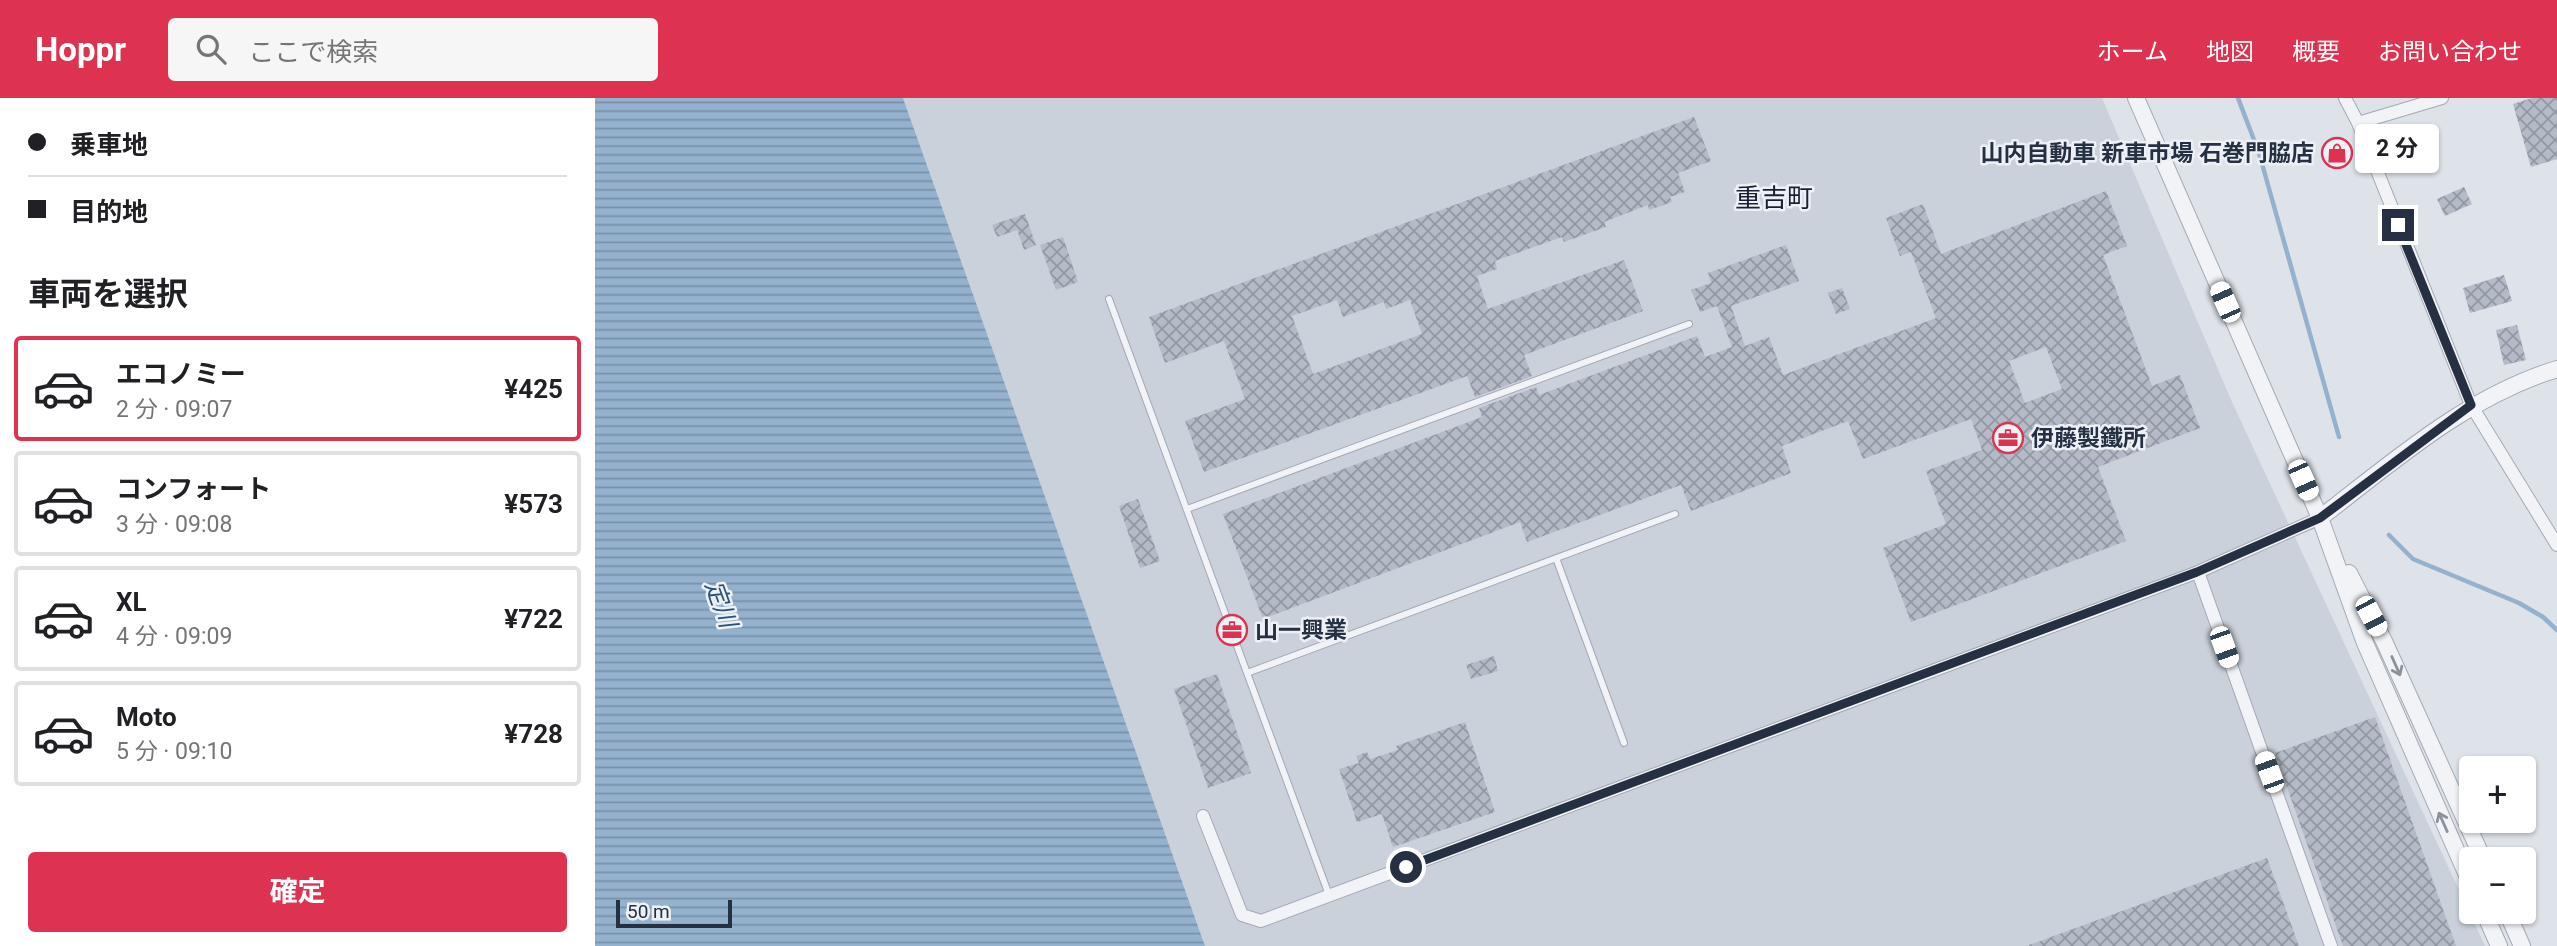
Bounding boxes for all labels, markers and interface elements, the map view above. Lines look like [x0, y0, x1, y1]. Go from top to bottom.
search box [168, 18, 658, 81]
text: Hoppr [35, 30, 126, 69]
icon: search [192, 30, 230, 68]
text: ここで検索 [248, 37, 378, 67]
text: ホーム [2097, 38, 2168, 66]
text: 地図 [2206, 38, 2254, 66]
text: 概要 [2292, 38, 2340, 66]
text: お問い合わせ [2378, 38, 2522, 66]
callout: 2 分 [2356, 123, 2440, 172]
text: 乗車地 [70, 130, 148, 160]
text: 2 分 [2376, 135, 2418, 162]
shop icon: 山内自動車 新車市場 石巻門脇店 [2320, 136, 2354, 170]
place label: 山内自動車 新車市場 石巻門脇店 [1981, 140, 2314, 167]
district label: 重吉町 [1735, 183, 1813, 213]
text: 目的地 [70, 197, 148, 227]
route end [2382, 209, 2414, 241]
text: 車両を選択 [28, 275, 188, 313]
car [2207, 279, 2244, 325]
icon: car [32, 357, 95, 420]
text: エコノミー [116, 359, 246, 389]
text: ¥425 [504, 374, 563, 404]
text: 2 分 · 09:07 [116, 396, 232, 423]
office icon: 伊藤製鐵所 [1991, 421, 2025, 455]
place label: 伊藤製鐵所 [2031, 425, 2146, 452]
car [2285, 457, 2322, 503]
icon: car [32, 472, 95, 535]
text: コンフォート [116, 474, 271, 504]
text: ¥573 [504, 489, 563, 519]
text: 3 分 · 09:08 [116, 511, 232, 538]
water label: 定川 [700, 577, 743, 634]
icon: car [32, 587, 95, 650]
text: XL [116, 587, 147, 617]
car [2352, 593, 2391, 639]
text: ¥722 [504, 604, 563, 634]
office icon: 山一興業 [1215, 613, 1249, 647]
place label: 山一興業 [1255, 617, 1347, 644]
text: 4 分 · 09:09 [116, 623, 232, 650]
car [2207, 624, 2242, 670]
one-way arrow [2390, 655, 2403, 676]
icon: car [32, 702, 95, 765]
text: Moto [116, 702, 177, 732]
text: ¥728 [504, 719, 563, 749]
text: 5 分 · 09:10 [116, 738, 232, 765]
car [2252, 749, 2287, 795]
map controls [2459, 756, 2536, 924]
button: + [2459, 756, 2536, 833]
one-way arrow [2436, 811, 2449, 833]
button: − [2459, 847, 2536, 924]
route start [1390, 851, 1422, 883]
button: 確定 [28, 852, 567, 932]
scale bar [616, 897, 731, 929]
text: 50 m [627, 900, 670, 923]

